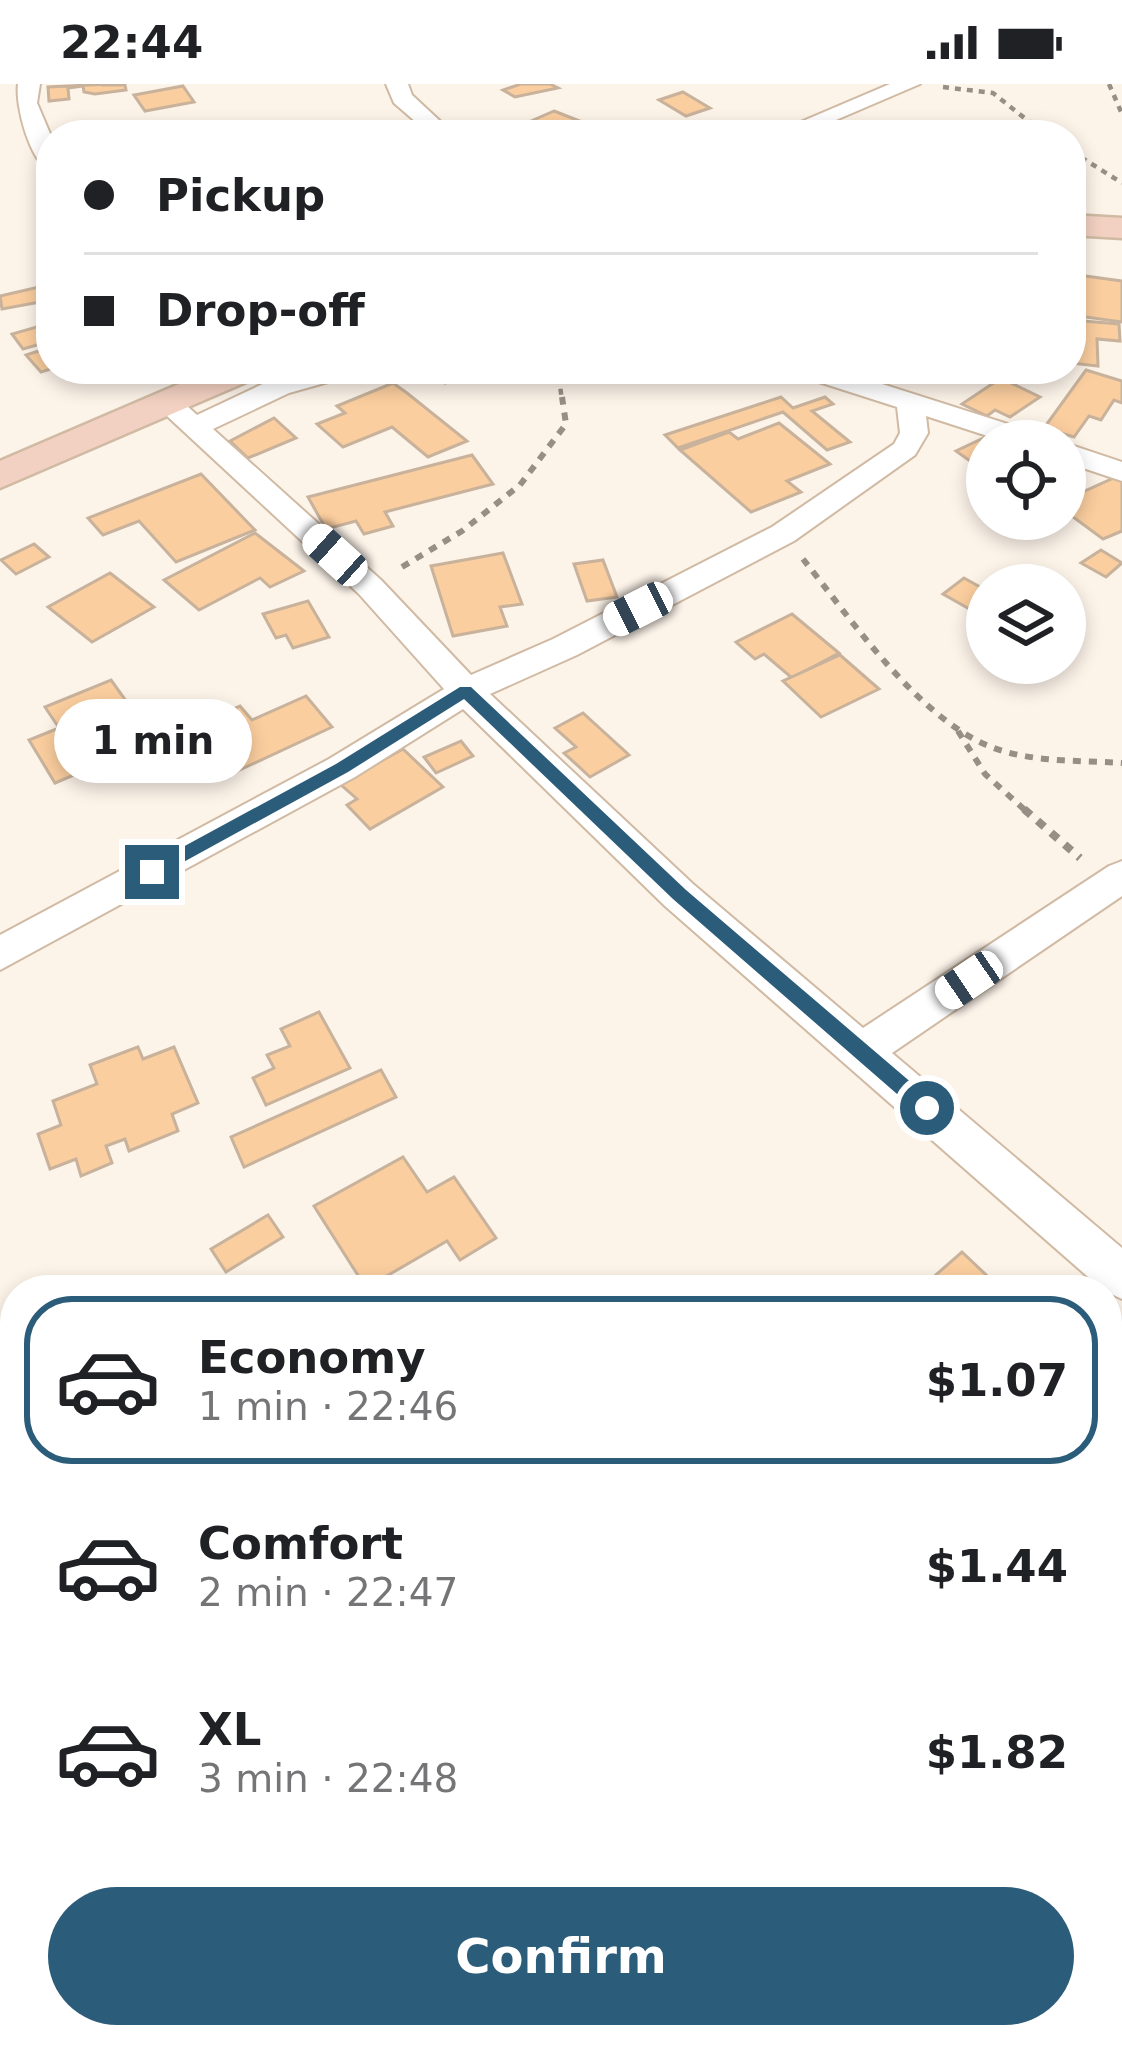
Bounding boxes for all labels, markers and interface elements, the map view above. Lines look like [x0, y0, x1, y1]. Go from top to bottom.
text: 22:44 [60, 16, 203, 69]
text: Pickup [156, 169, 325, 222]
text: Drop-off [156, 284, 365, 337]
map controls [966, 420, 1086, 684]
button: locate [966, 420, 1086, 540]
car [296, 518, 374, 592]
button: layers [966, 564, 1086, 684]
car [598, 577, 678, 641]
callout: 1 min [53, 698, 251, 782]
text: 1 min [92, 718, 214, 763]
route end [125, 845, 179, 899]
car [929, 945, 1009, 1015]
route start [900, 1081, 954, 1135]
icon: car [54, 1326, 162, 1434]
text: Economy [198, 1331, 426, 1384]
text: $1.07 [926, 1354, 1068, 1407]
text: 1 min · 22:46 [198, 1384, 458, 1429]
icon: car [54, 1512, 162, 1620]
text: Comfort [198, 1517, 403, 1570]
text: $1.44 [926, 1540, 1068, 1593]
text: 2 min · 22:47 [198, 1570, 458, 1615]
icon: car [54, 1698, 162, 1806]
text: XL [198, 1703, 261, 1756]
text: $1.82 [926, 1726, 1068, 1779]
text: 3 min · 22:48 [198, 1756, 458, 1801]
button: Confirm [48, 1887, 1074, 2025]

